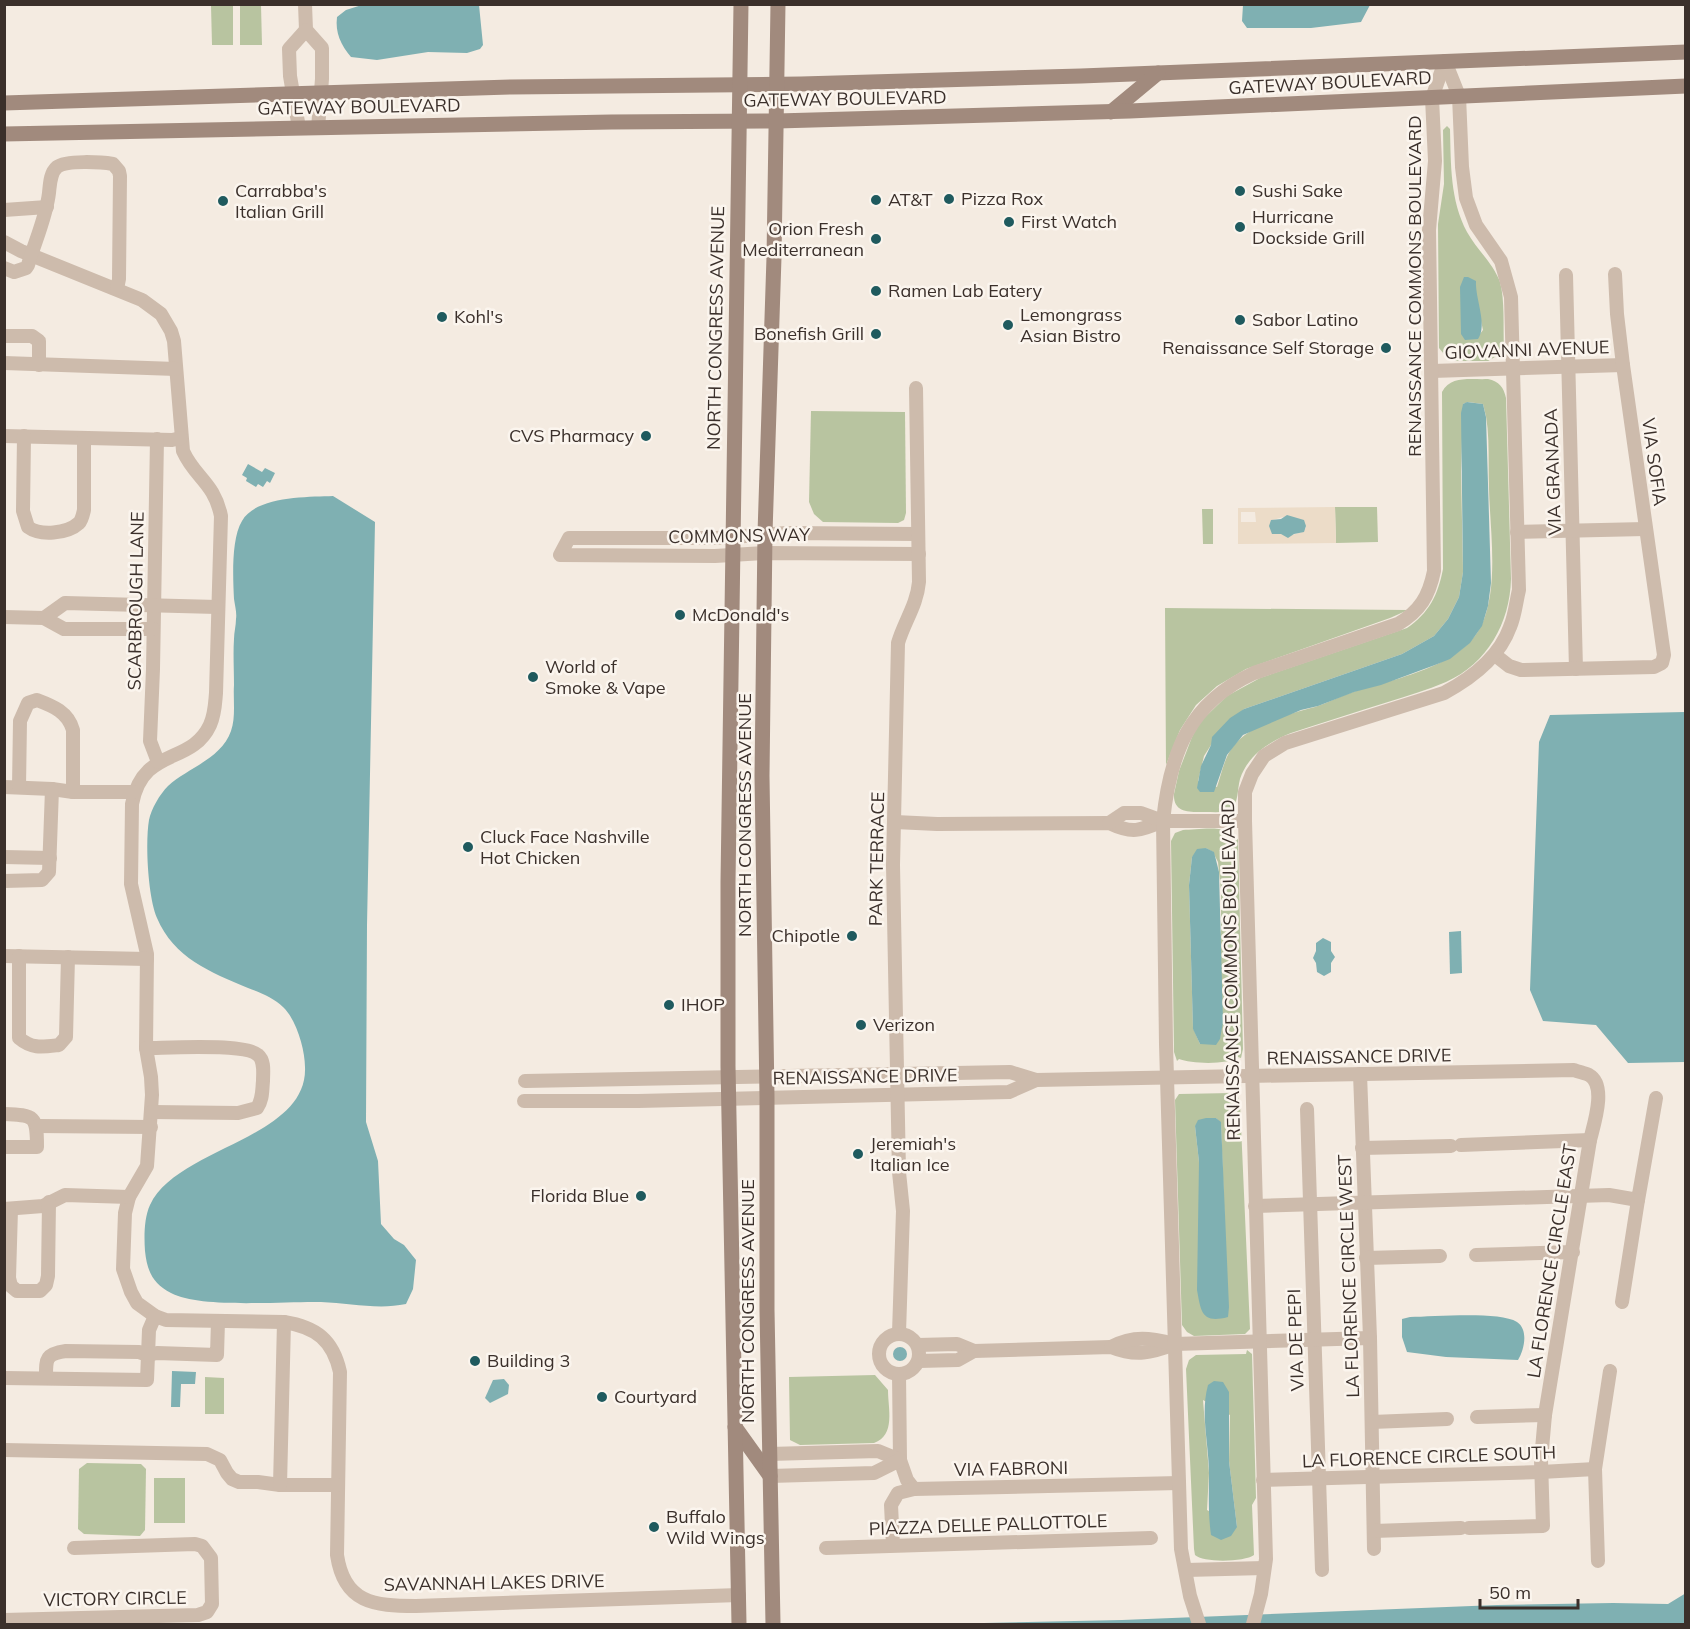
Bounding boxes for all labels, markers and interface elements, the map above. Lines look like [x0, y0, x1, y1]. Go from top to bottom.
street label: GATEWAY BOULEVARD [1228, 66, 1432, 99]
street label: GATEWAY BOULEVARD [743, 85, 947, 112]
street label: GATEWAY BOULEVARD [257, 93, 461, 120]
street label: RENAISSANCE COMMONS BOULEVARD [1403, 115, 1426, 457]
place label: Carrabba's Italian Grill [235, 179, 327, 223]
place label: Sushi Sake [1252, 179, 1343, 202]
marker: Sushi Sake [1233, 184, 1247, 198]
place label: Pizza Rox [961, 187, 1043, 210]
place label: AT&T [888, 188, 933, 211]
marker: Pizza Rox [942, 192, 956, 206]
marker: AT&T [869, 193, 883, 207]
marker: Carrabba's Italian Grill [216, 194, 230, 208]
place label: Hurricane Dockside Grill [1252, 205, 1365, 249]
street label: NORTH CONGRESS AVENUE [702, 206, 729, 450]
place label: First Watch [1021, 210, 1117, 233]
marker: First Watch [1002, 215, 1016, 229]
place label: Orion Fresh Mediterranean [742, 217, 864, 261]
marker: Hurricane Dockside Grill [1233, 220, 1247, 234]
marker: Orion Fresh Mediterranean [869, 232, 883, 246]
place label: Ramen Lab Eatery [888, 279, 1042, 302]
marker: Ramen Lab Eatery [869, 284, 883, 298]
place label: Lemongrass Asian Bistro [1020, 303, 1122, 347]
place label: Kohl's [454, 305, 503, 328]
place label: Sabor Latino [1252, 308, 1358, 331]
marker: Kohl's [435, 310, 449, 324]
marker: Sabor Latino [1233, 313, 1247, 327]
marker: Lemongrass Asian Bistro [1001, 318, 1015, 332]
place label: Bonefish Grill [754, 322, 864, 345]
marker: Bonefish Grill [869, 327, 883, 341]
street label: GIOVANNI AVENUE [1444, 335, 1610, 364]
place label: Renaissance Self Storage [1162, 336, 1374, 359]
marker: Renaissance Self Storage [1379, 341, 1393, 355]
street label: VIA GRANADA [1539, 408, 1566, 536]
street label: VIA SOFIA [1637, 417, 1672, 507]
place label: CVS Pharmacy [509, 424, 634, 447]
marker: CVS Pharmacy [639, 429, 653, 443]
street label: SCARBROUGH LANE [122, 511, 149, 691]
street label: COMMONS WAY [668, 523, 811, 548]
place label: McDonald's [692, 603, 789, 626]
marker: McDonald's [673, 608, 687, 622]
place label: World of Smoke & Vape [545, 655, 666, 699]
marker: World of Smoke & Vape [526, 670, 540, 684]
street label: NORTH CONGRESS AVENUE [733, 693, 756, 937]
street label: PARK TERRACE [864, 792, 889, 926]
street label: RENAISSANCE COMMONS BOULEVARD [1216, 799, 1245, 1141]
place label: Cluck Face Nashville Hot Chicken [480, 825, 649, 869]
marker: Cluck Face Nashville Hot Chicken [461, 840, 475, 854]
place label: Chipotle [771, 924, 840, 947]
marker: Chipotle [845, 929, 859, 943]
place label: IHOP [681, 993, 725, 1016]
marker: IHOP [662, 998, 676, 1012]
place label: Verizon [873, 1013, 935, 1036]
marker: Verizon [854, 1018, 868, 1032]
street label: RENAISSANCE DRIVE [1266, 1043, 1452, 1070]
street label: RENAISSANCE DRIVE [772, 1063, 958, 1090]
place label: Jeremiah's Italian Ice [870, 1132, 956, 1176]
street label: LA FLORENCE CIRCLE EAST [1522, 1142, 1581, 1380]
marker: Jeremiah's Italian Ice [851, 1147, 865, 1161]
street label: LA FLORENCE CIRCLE WEST [1333, 1154, 1364, 1398]
street label: NORTH CONGRESS AVENUE [736, 1179, 759, 1423]
place label: Florida Blue [531, 1184, 629, 1207]
marker: Florida Blue [634, 1189, 648, 1203]
street label: VIA DE PEPI [1282, 1288, 1309, 1392]
place label: Building 3 [487, 1349, 570, 1372]
marker: Building 3 [468, 1354, 482, 1368]
place label: Courtyard [614, 1385, 697, 1408]
marker: Courtyard [595, 1390, 609, 1404]
street label: LA FLORENCE CIRCLE SOUTH [1302, 1441, 1556, 1472]
street label: VIA FABRONI [954, 1456, 1068, 1481]
place label: Buffalo Wild Wings [666, 1505, 765, 1549]
street label: PIAZZA DELLE PALLOTTOLE [868, 1509, 1108, 1540]
marker: Buffalo Wild Wings [647, 1520, 661, 1534]
street label: SAVANNAH LAKES DRIVE [383, 1569, 605, 1596]
scale bar [1480, 1572, 1578, 1610]
text: 50 m [1489, 1581, 1531, 1604]
street label: VICTORY CIRCLE [43, 1586, 187, 1611]

